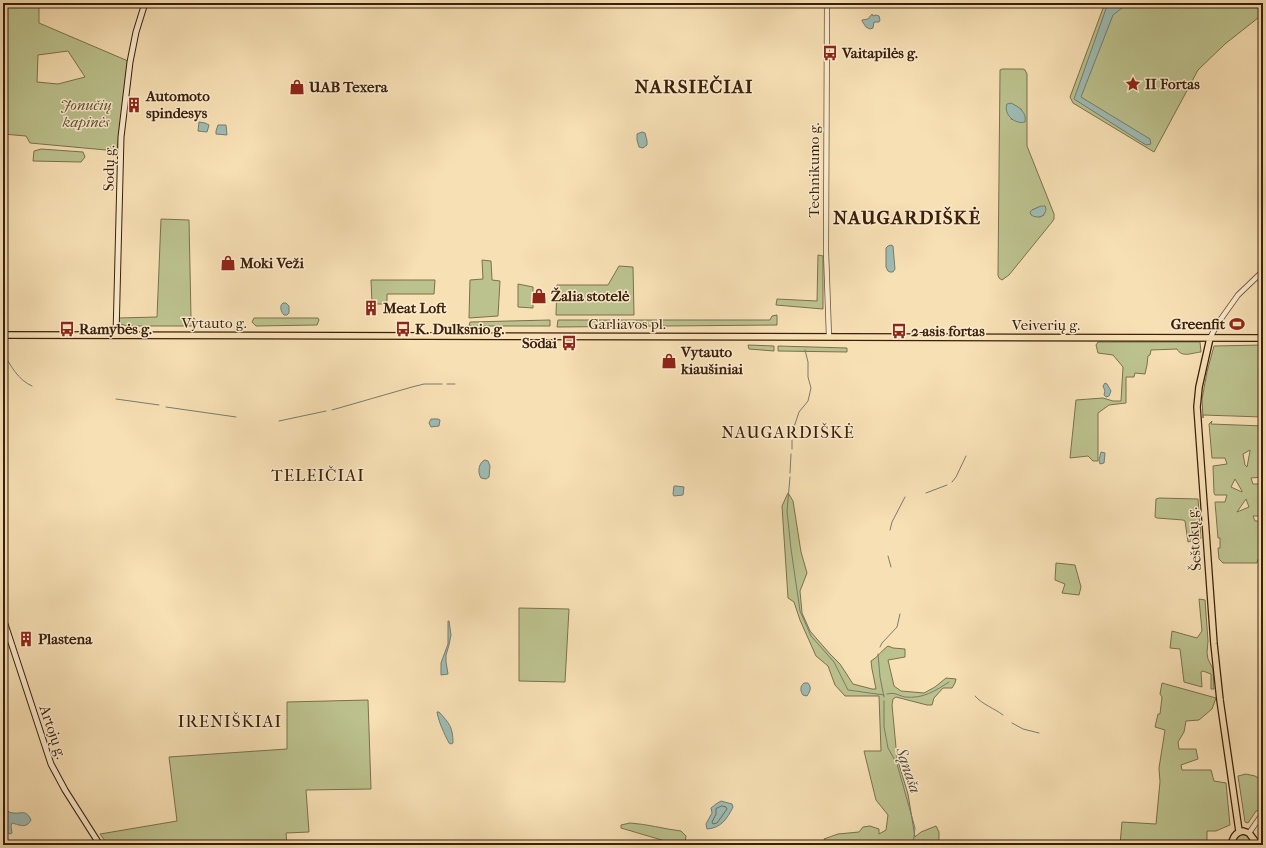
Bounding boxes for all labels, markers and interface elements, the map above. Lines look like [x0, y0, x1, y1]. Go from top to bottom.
bus stop icon: Vaitapilės g. [821, 44, 839, 62]
place label: Vaitapilės g. [841, 44, 918, 62]
district label: NARSIEČIAI [635, 75, 753, 98]
place icon: II Fortas [1124, 75, 1142, 93]
place label: II Fortas [1145, 75, 1200, 93]
shop icon: UAB Texera [288, 78, 306, 96]
place label: UAB Texera [308, 78, 389, 96]
place label: Automoto spindesys [145, 87, 210, 122]
park label: Jonučių kapinės [60, 96, 112, 131]
building icon: Automoto spindesys [125, 96, 143, 114]
street label: Technikumo g. [805, 123, 823, 217]
street label: Sodų g. [100, 145, 118, 191]
district label: NAUGARDIŠKĖ [833, 206, 981, 229]
shop icon: Moki Veži [219, 254, 237, 272]
place label: Moki Veži [239, 254, 304, 272]
shop icon: Žalia stotelė [530, 287, 548, 305]
place label: Žalia stotelė [551, 287, 630, 305]
building icon: Meat Loft [362, 299, 380, 317]
place label: Meat Loft [382, 299, 447, 317]
street label: Vytauto g. [180, 314, 247, 332]
street label: Garliavos pl. [588, 315, 666, 333]
place label: Greenfit [1171, 315, 1226, 333]
sports icon: Greenfit [1228, 315, 1246, 333]
street label: Veiverių g. [1011, 316, 1080, 334]
bus stop icon: Ramybės g. [58, 320, 76, 338]
place label: Ramybės g. [79, 320, 152, 338]
bus stop icon: K. Dulksnio g. [394, 320, 412, 338]
place label: K. Dulksnio g. [415, 320, 505, 338]
bus stop icon: 2-asis fortas [890, 322, 908, 340]
place label: 2-asis fortas [911, 322, 985, 340]
place label: Sodai [522, 334, 558, 352]
bus stop icon: Sodai [560, 334, 578, 352]
place label: Vytauto kiaušiniai [680, 343, 744, 378]
shop icon: Vytauto kiaušiniai [660, 352, 678, 370]
district label: NAUGARDIŠKĖ [721, 422, 855, 442]
district label: TELEIČIAI [271, 465, 365, 485]
street label: Šeštokų g. [1183, 506, 1205, 572]
building icon: Plastena [17, 630, 35, 648]
place label: Plastena [38, 630, 93, 648]
street label: Artojų g. [35, 702, 71, 761]
district label: IRENIŠKIAI [178, 711, 282, 731]
water label: Sąnaša [892, 744, 925, 795]

